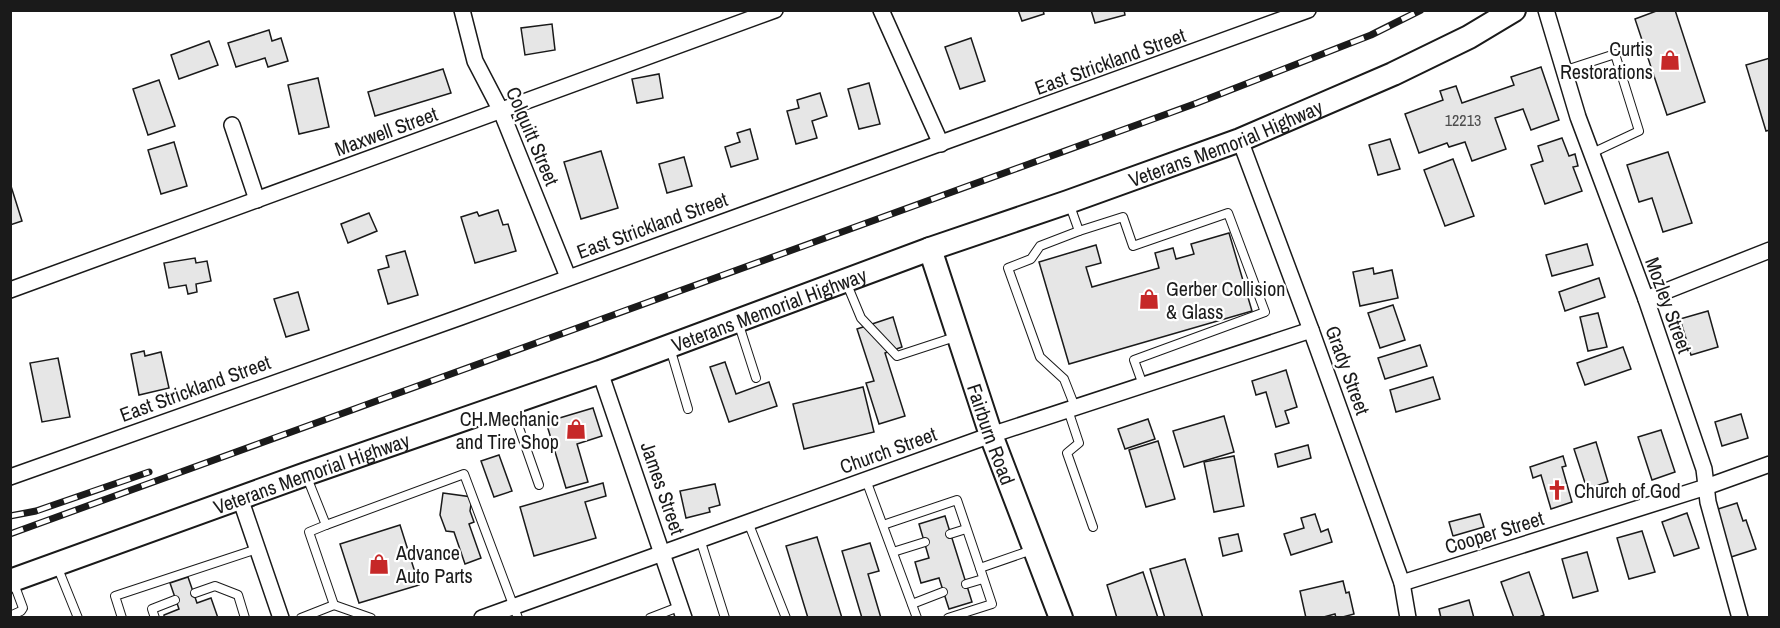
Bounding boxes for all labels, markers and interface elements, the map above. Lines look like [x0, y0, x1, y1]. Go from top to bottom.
street label: East Strickland Street [1031, 21, 1190, 101]
place label: Curtis Restorations [1560, 35, 1653, 85]
shop icon: Curtis Restorations [1658, 48, 1682, 72]
street label: Colquitt Street [500, 82, 566, 190]
street label: Veterans Memorial Highway [1125, 92, 1327, 193]
street label: Maxwell Street [331, 100, 442, 162]
house number: 12213 [1445, 109, 1481, 131]
street label: East Strickland Street [573, 185, 732, 265]
street label: Mozley Street [1639, 253, 1699, 357]
street label: Veterans Memorial Highway [667, 260, 871, 358]
place label: Gerber Collision & Glass [1166, 275, 1285, 325]
shop icon: Gerber Collision & Glass [1137, 287, 1161, 311]
street label: Grady Street [1319, 322, 1377, 419]
street label: East Strickland Street [116, 348, 275, 428]
street label: Fairburn Road [962, 380, 1022, 488]
place label: CH Mechanic and Tire Shop [456, 405, 559, 455]
shop icon: CH Mechanic and Tire Shop [564, 417, 588, 441]
street label: Church Street [836, 420, 941, 480]
street label: Veterans Memorial Highway [209, 425, 414, 520]
street label: James Street [635, 438, 692, 538]
place label: Church of God [1574, 477, 1681, 504]
church icon: Church of God [1545, 478, 1569, 502]
street label: Cooper Street [1441, 504, 1547, 560]
place label: Advance Auto Parts [395, 539, 473, 589]
shop icon: Advance Auto Parts [367, 552, 391, 576]

